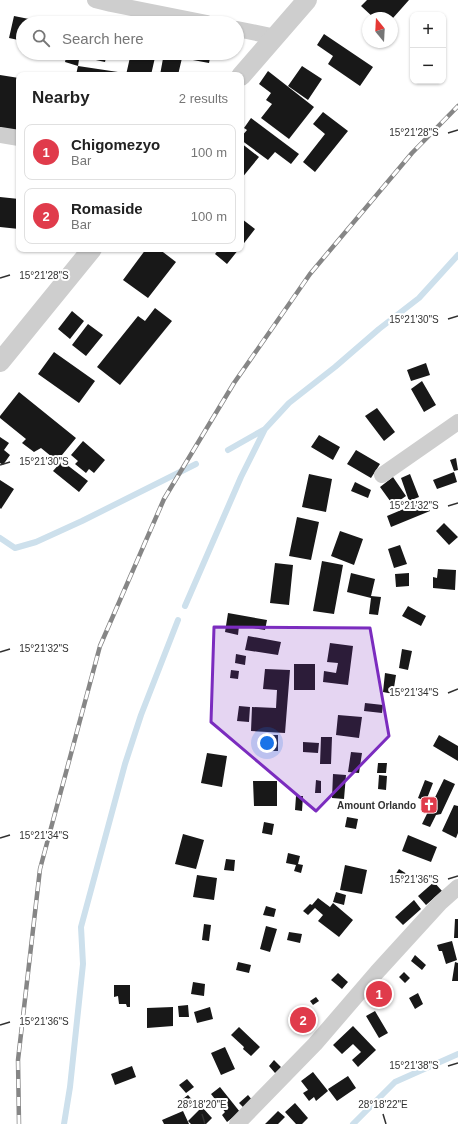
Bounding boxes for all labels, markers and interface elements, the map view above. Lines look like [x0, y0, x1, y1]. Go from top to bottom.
north arrow [362, 12, 398, 48]
map controls [410, 12, 446, 84]
button: + [410, 12, 446, 48]
search box [16, 16, 244, 60]
icon: search [30, 27, 52, 49]
text: Search here [62, 30, 144, 47]
button: − [410, 48, 446, 84]
text: Nearby [32, 88, 90, 107]
text: 2 results [179, 91, 228, 106]
text: 15°21'28"S [389, 127, 439, 138]
text: Chigomezyo [71, 136, 160, 153]
text: 1 [42, 145, 50, 160]
text: 100 m [191, 145, 227, 160]
text: Bar [71, 153, 91, 168]
text: Romaside [71, 200, 143, 217]
text: 2 [42, 209, 50, 224]
text: 100 m [191, 209, 227, 224]
text: Bar [71, 217, 91, 232]
text: 15°21'28"S [19, 270, 69, 281]
text: 15°21'30"S [389, 314, 439, 325]
text: 15°21'30"S [19, 456, 69, 467]
text: 15°21'32"S [389, 500, 439, 511]
text: 15°21'32"S [19, 643, 69, 654]
text: 15°21'34"S [389, 687, 439, 698]
your location [257, 733, 277, 753]
church icon: Amount Orlando [419, 795, 439, 815]
place label: Amount Orlando [337, 800, 416, 811]
text: 15°21'34"S [19, 830, 69, 841]
text: 15°21'36"S [389, 874, 439, 885]
pin: 1 [366, 979, 392, 1009]
pin: 2 [290, 1005, 316, 1035]
text: 15°21'36"S [19, 1016, 69, 1027]
text: 15°21'38"S [389, 1060, 439, 1071]
text: 28°18'20"E [177, 1099, 227, 1110]
text: 28°18'22"E [358, 1099, 408, 1110]

